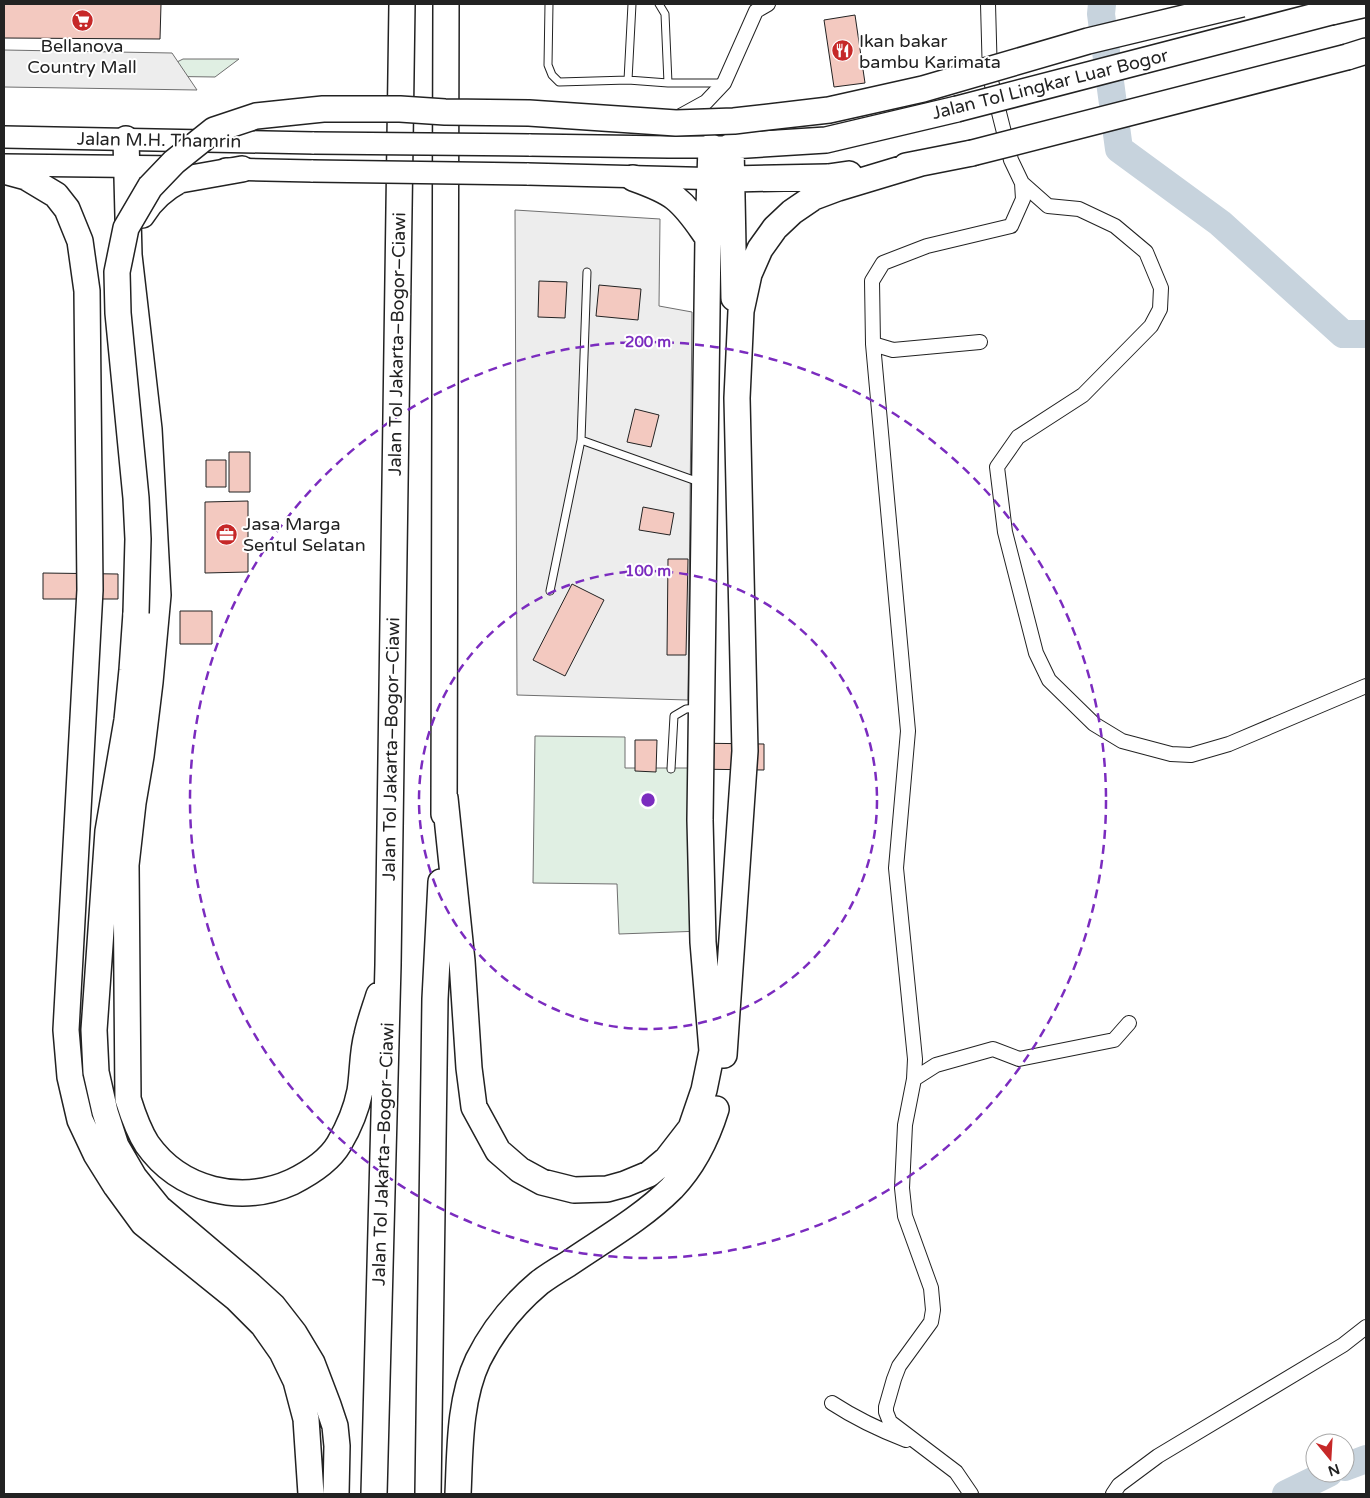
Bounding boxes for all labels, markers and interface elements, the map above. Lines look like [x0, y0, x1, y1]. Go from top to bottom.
supermarket icon: Bellanova Country Mall [70, 9, 94, 33]
place label: Ikan bakar bambu Karimata [859, 30, 1001, 73]
place label: Bellanova Country Mall [27, 35, 137, 78]
restaurant icon: Ikan bakar bambu Karimata [831, 39, 855, 63]
street label: Jalan Tol Lingkar Luar Bogor [930, 44, 1171, 124]
street label: Jalan M.H. Thamrin [77, 128, 241, 152]
street label: Jalan Tol Jakarta–Bogor–Ciawi [384, 212, 410, 476]
text: 200 m [625, 333, 671, 351]
place label: Jasa Marga Sentul Selatan [243, 513, 366, 556]
office icon: Jasa Marga Sentul Selatan [215, 522, 239, 546]
text: 100 m [625, 562, 671, 580]
street label: Jalan Tol Jakarta–Bogor–Ciawi [378, 617, 404, 881]
centre of rings [639, 791, 657, 809]
street label: Jalan Tol Jakarta–Bogor–Ciawi [367, 1022, 399, 1286]
north arrow [1305, 1433, 1355, 1483]
text: N [1326, 1460, 1342, 1480]

